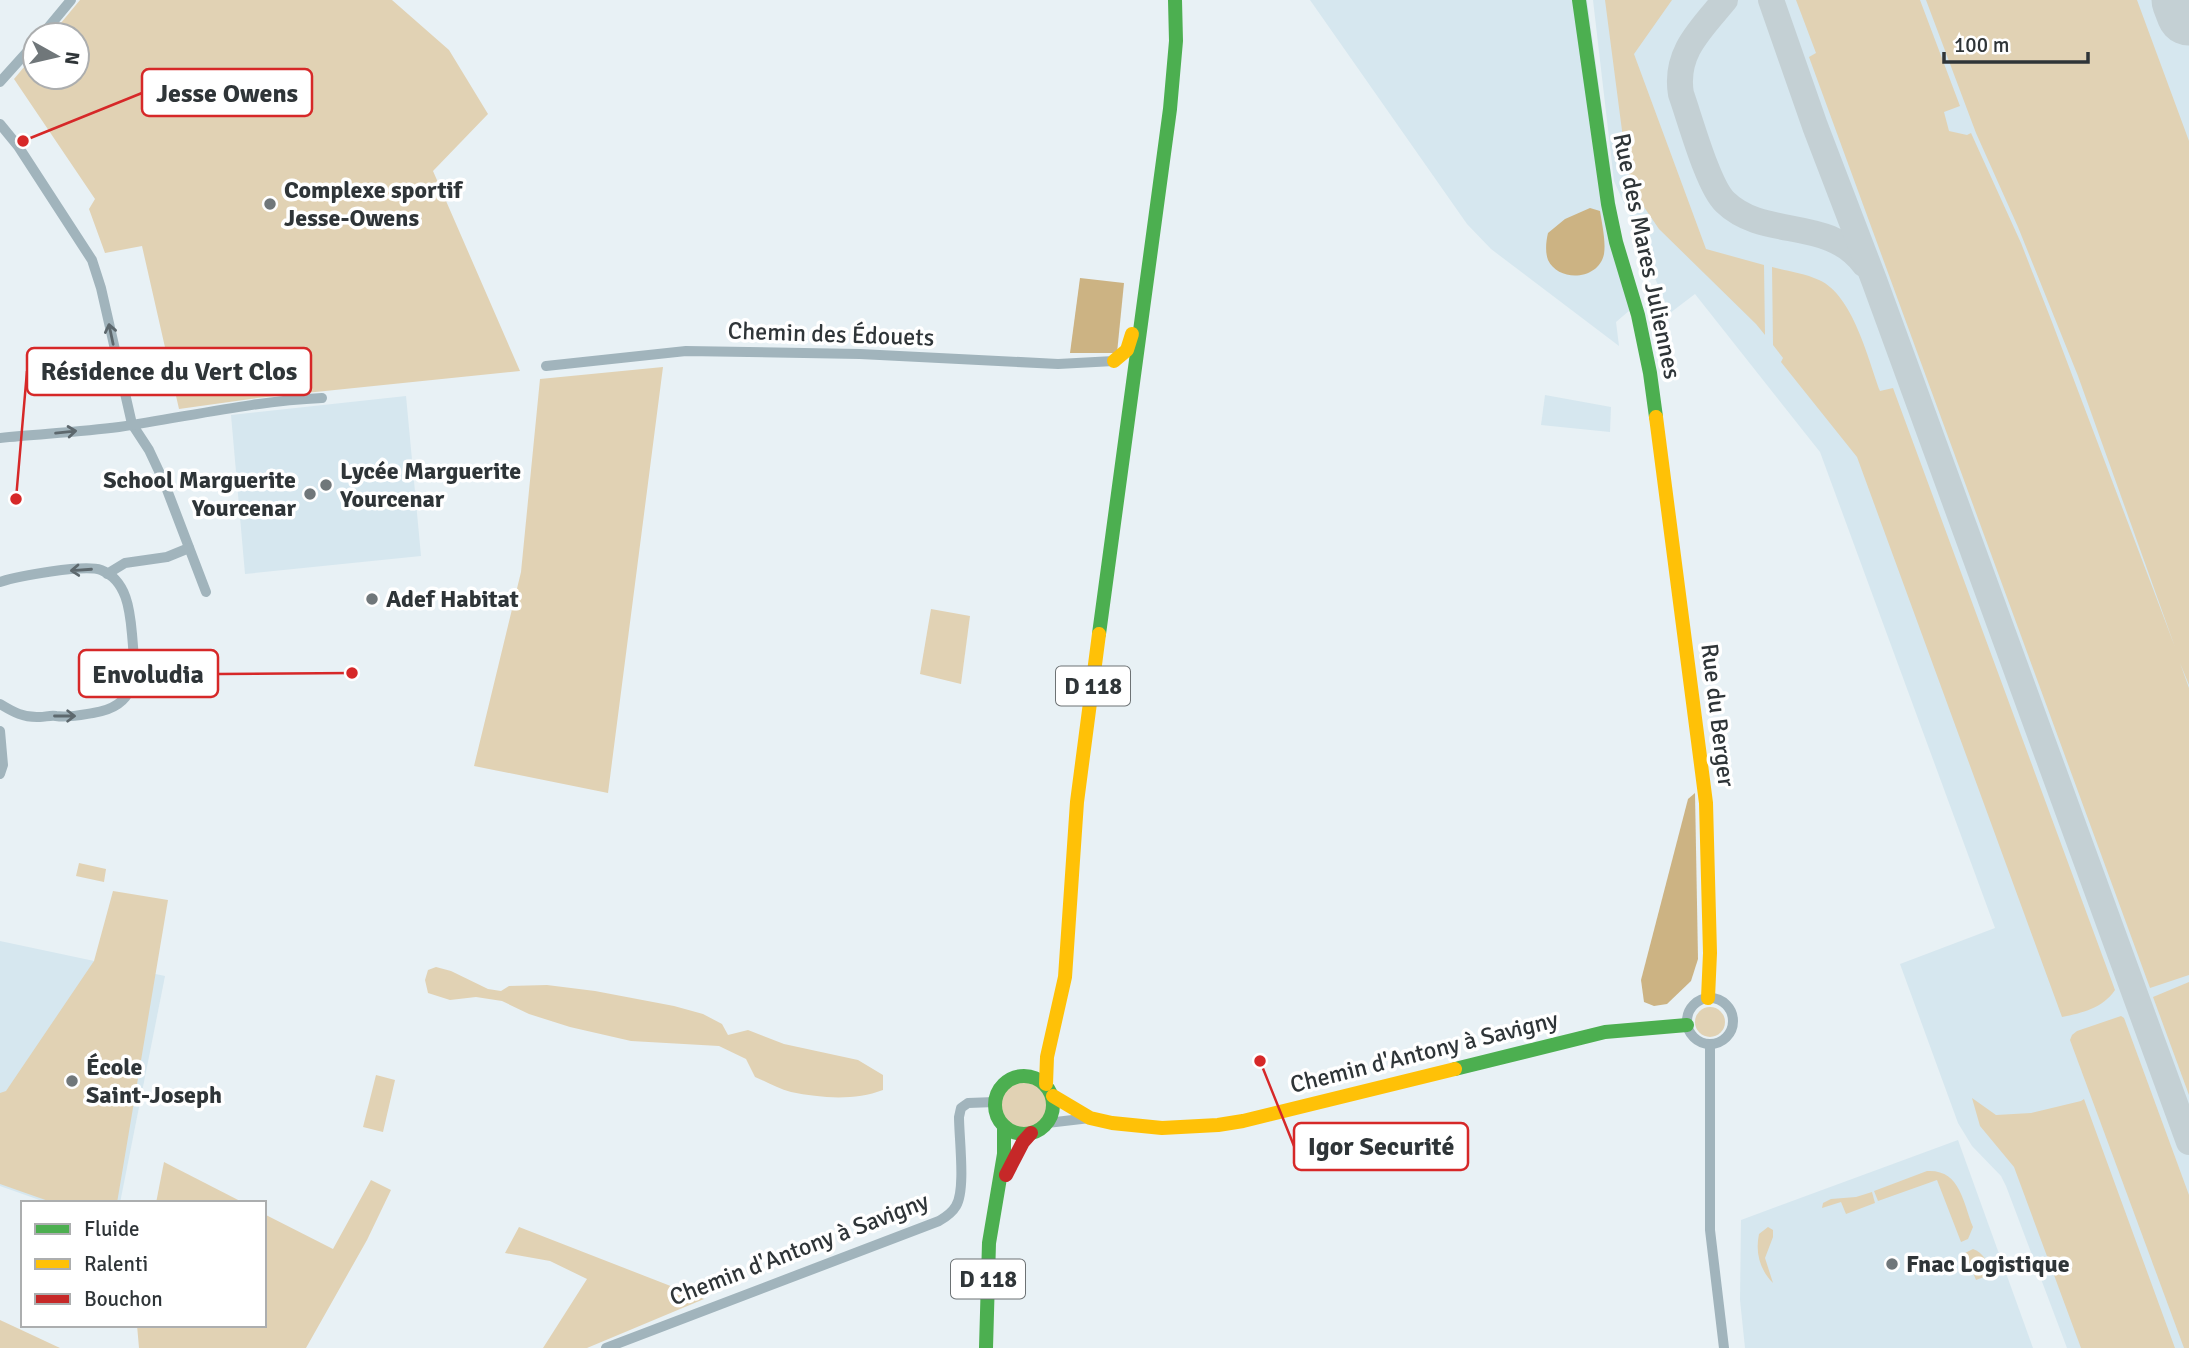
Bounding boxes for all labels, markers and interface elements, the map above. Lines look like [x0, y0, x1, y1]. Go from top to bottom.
north arrow [21, 21, 91, 91]
scale bar [1944, 21, 2088, 65]
text: 100 m [1954, 32, 2009, 58]
text: N [59, 50, 85, 66]
callout: Jesse Owens [142, 69, 312, 116]
text: Jesse Owens [156, 78, 298, 110]
street label: Rue des Mares Juliennes [1606, 130, 1688, 382]
place label: Complexe sportif Jesse-Owens [284, 175, 464, 233]
marker: Complexe sportif Jesse-Owens [262, 196, 278, 212]
street label: Chemin des Édouets [727, 315, 935, 353]
one-way arrow [103, 323, 117, 346]
callout: Résidence du Vert Clos [27, 348, 311, 395]
text: Résidence du Vert Clos [41, 356, 297, 388]
one-way arrow [55, 425, 77, 438]
place label: Lycée Marguerite Yourcenar [339, 456, 521, 514]
place label: School Marguerite Yourcenar [103, 465, 296, 523]
marker: Lycée Marguerite Yourcenar [318, 477, 334, 493]
marker: School Marguerite Yourcenar [302, 486, 318, 502]
one-way arrow [70, 564, 93, 577]
place label: Adef Habitat [386, 584, 519, 614]
marker: Adef Habitat [364, 591, 380, 607]
street label: Rue du Berger [1694, 642, 1742, 788]
callout: Envoludia [79, 650, 218, 697]
text: Envoludia [92, 659, 204, 691]
road number: D 118 [1056, 666, 1130, 706]
one-way arrow [53, 709, 76, 722]
street label: Chemin d'Antony à Savigny [1287, 1004, 1561, 1100]
place label: École Saint-Joseph [86, 1052, 222, 1110]
marker: École Saint-Joseph [64, 1073, 80, 1089]
callout: Igor Securité [1294, 1123, 1468, 1170]
text: Igor Securité [1308, 1131, 1454, 1163]
street label: Chemin d'Antony à Savigny [665, 1186, 933, 1312]
legend [21, 1201, 266, 1327]
text: Fluide [84, 1216, 140, 1242]
place label: Fnac Logistique [1906, 1249, 2070, 1279]
text: Ralenti [84, 1251, 148, 1277]
marker: Fnac Logistique [1884, 1256, 1900, 1272]
road number: D 118 [951, 1260, 1025, 1298]
text: Bouchon [84, 1286, 163, 1312]

